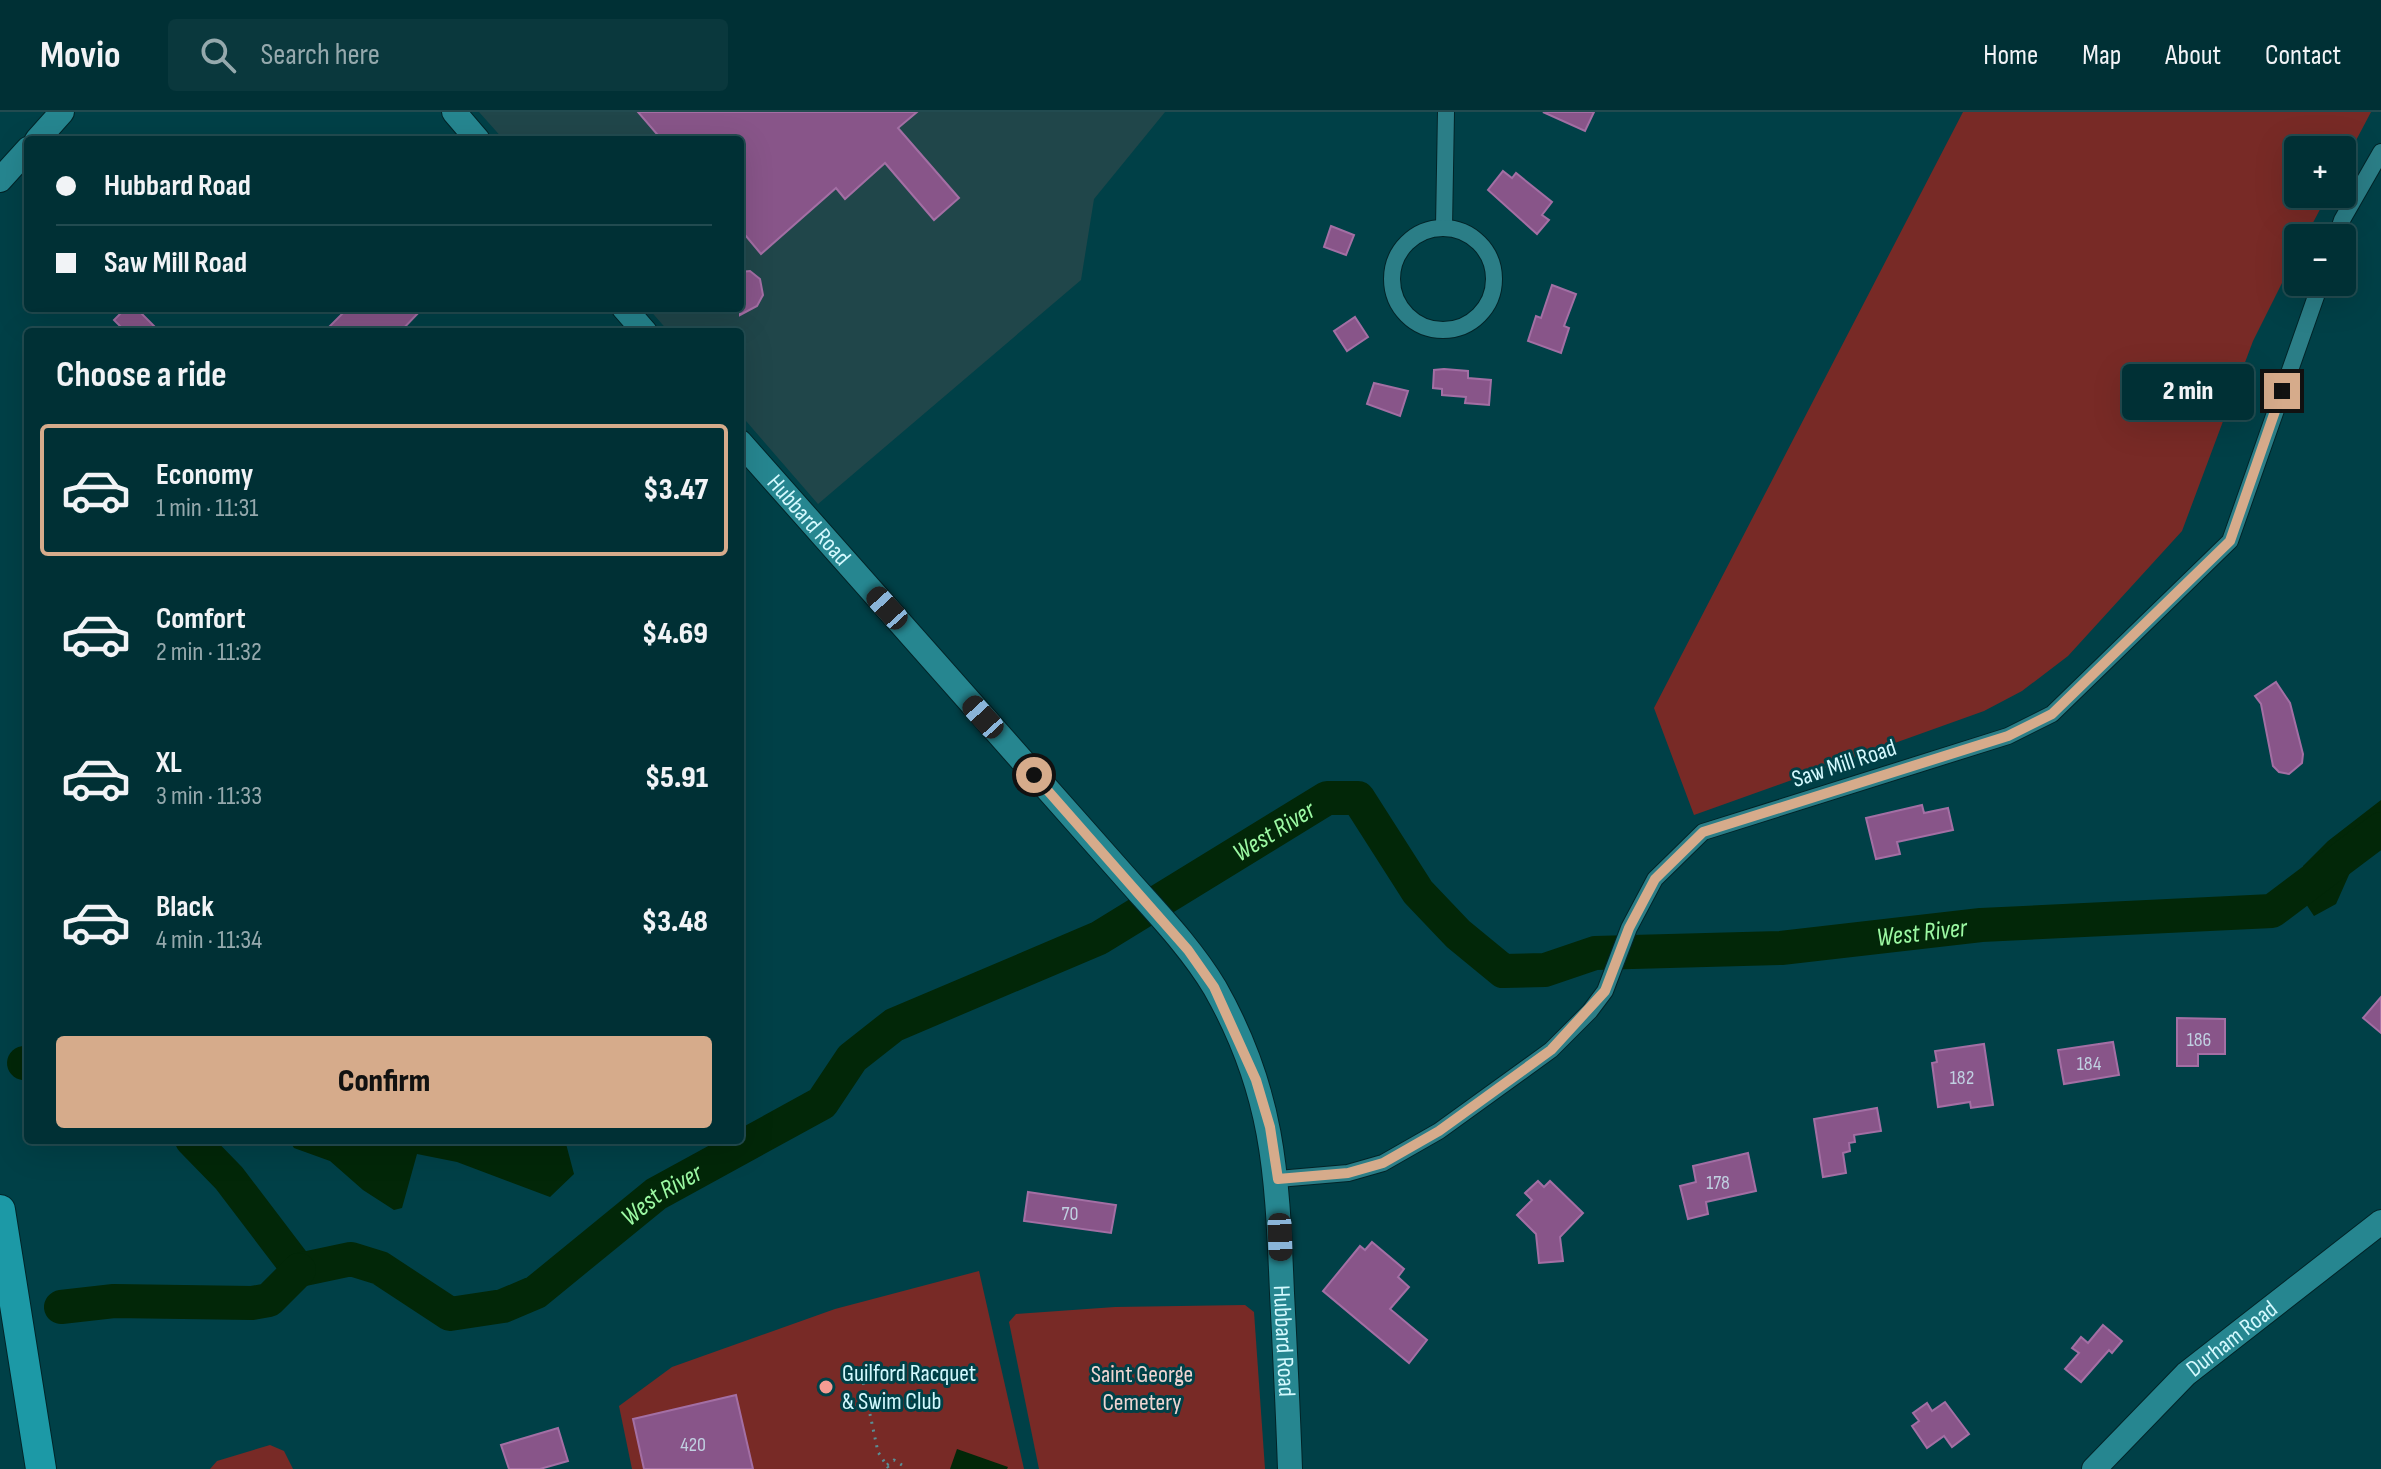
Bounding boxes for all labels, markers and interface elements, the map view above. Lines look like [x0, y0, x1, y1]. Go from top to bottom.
search box [168, 19, 728, 91]
text: Movio [40, 33, 120, 78]
icon: search [196, 33, 240, 77]
text: Search here [260, 37, 380, 73]
text: Home [1983, 39, 2038, 72]
text: Map [2082, 39, 2121, 72]
text: About [2165, 39, 2221, 72]
text: Contact [2265, 39, 2341, 72]
map controls [2284, 136, 2356, 296]
button: + [2284, 136, 2356, 208]
text: Hubbard Road [104, 168, 251, 204]
button: − [2284, 224, 2356, 296]
text: Saw Mill Road [104, 245, 247, 281]
text: Choose a ride [56, 354, 227, 397]
callout: 2 min [2122, 363, 2254, 419]
route end [2264, 373, 2300, 409]
text: 2 min [2163, 376, 2213, 407]
icon: car [60, 454, 132, 526]
text: Economy [156, 457, 253, 493]
street label: Hubbard Road [761, 469, 856, 572]
text: $3.47 [643, 472, 708, 508]
text: 1 min · 11:31 [156, 493, 258, 524]
car [862, 582, 912, 634]
icon: car [60, 598, 132, 670]
text: Comfort [156, 601, 246, 637]
text: $4.69 [642, 616, 708, 652]
text: 2 min · 11:32 [156, 637, 262, 668]
car [958, 691, 1008, 743]
street label: Saw Mill Road [1788, 733, 1900, 794]
icon: car [60, 742, 132, 814]
text: XL [156, 745, 182, 781]
route start [1016, 757, 1052, 793]
text: $5.91 [645, 760, 708, 796]
text: 3 min · 11:33 [156, 781, 262, 812]
water label: West River [1228, 794, 1323, 869]
icon: car [60, 886, 132, 958]
text: Black [156, 889, 214, 925]
text: $3.48 [642, 904, 708, 940]
water label: West River [1875, 913, 1970, 954]
text: 4 min · 11:34 [156, 925, 262, 956]
house number: 186 [2187, 1028, 2211, 1052]
button: Confirm [56, 1036, 712, 1128]
house number: 184 [2077, 1052, 2101, 1076]
house number: 182 [1950, 1066, 1974, 1090]
water label: West River [615, 1157, 709, 1233]
house number: 178 [1706, 1171, 1730, 1195]
house number: 70 [1062, 1202, 1078, 1226]
car [1267, 1213, 1293, 1261]
street label: Hubbard Road [1267, 1284, 1301, 1397]
street label: Durham Road [2181, 1294, 2283, 1383]
place label: Guilford Racquet & Swim Club [842, 1359, 976, 1416]
park label: Saint George Cemetery [1091, 1360, 1193, 1417]
marker: Guilford Racquet & Swim Club [817, 1378, 835, 1396]
house number: 420 [680, 1433, 706, 1457]

